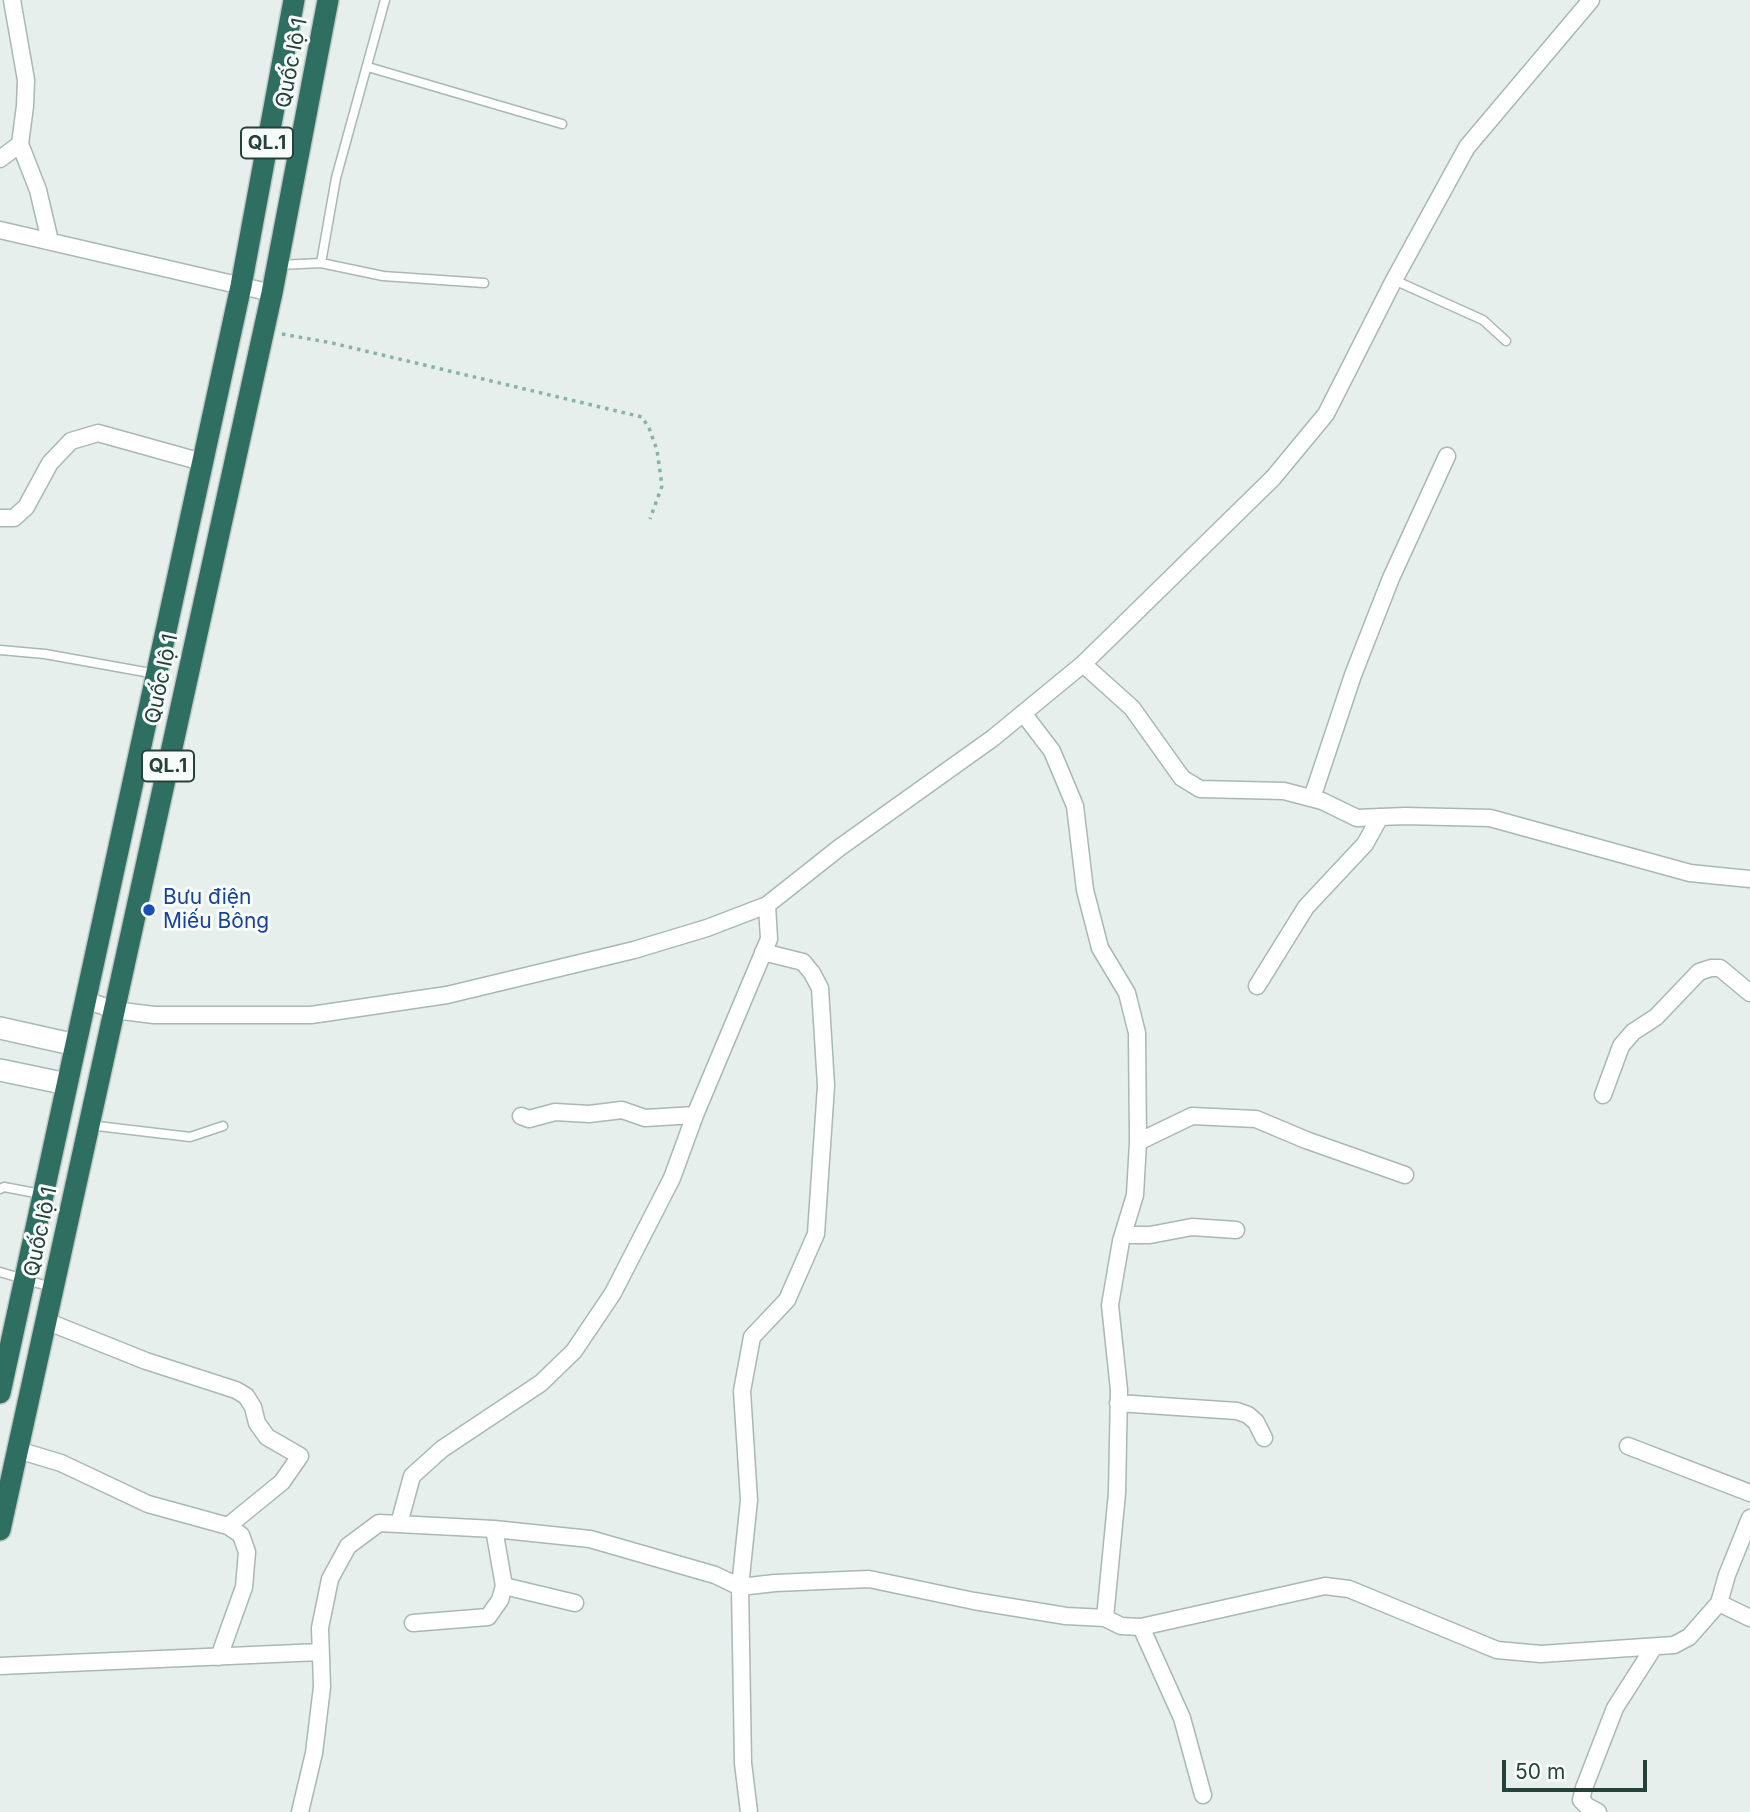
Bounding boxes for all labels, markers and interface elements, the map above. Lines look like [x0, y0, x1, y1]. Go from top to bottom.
street label: Quốc lộ 1 [271, 16, 313, 110]
road number: QL.1 [241, 127, 293, 158]
street label: Quốc lộ 1 [140, 632, 184, 726]
road number: QL.1 [142, 750, 194, 782]
place label: Bưu điện Miếu Bông [163, 885, 269, 935]
marker: Bưu điện Miếu Bông [141, 902, 157, 918]
street label: Quốc lộ 1 [19, 1185, 63, 1279]
scale bar [1505, 1745, 1650, 1789]
text: 50 m [1515, 1759, 1565, 1784]

